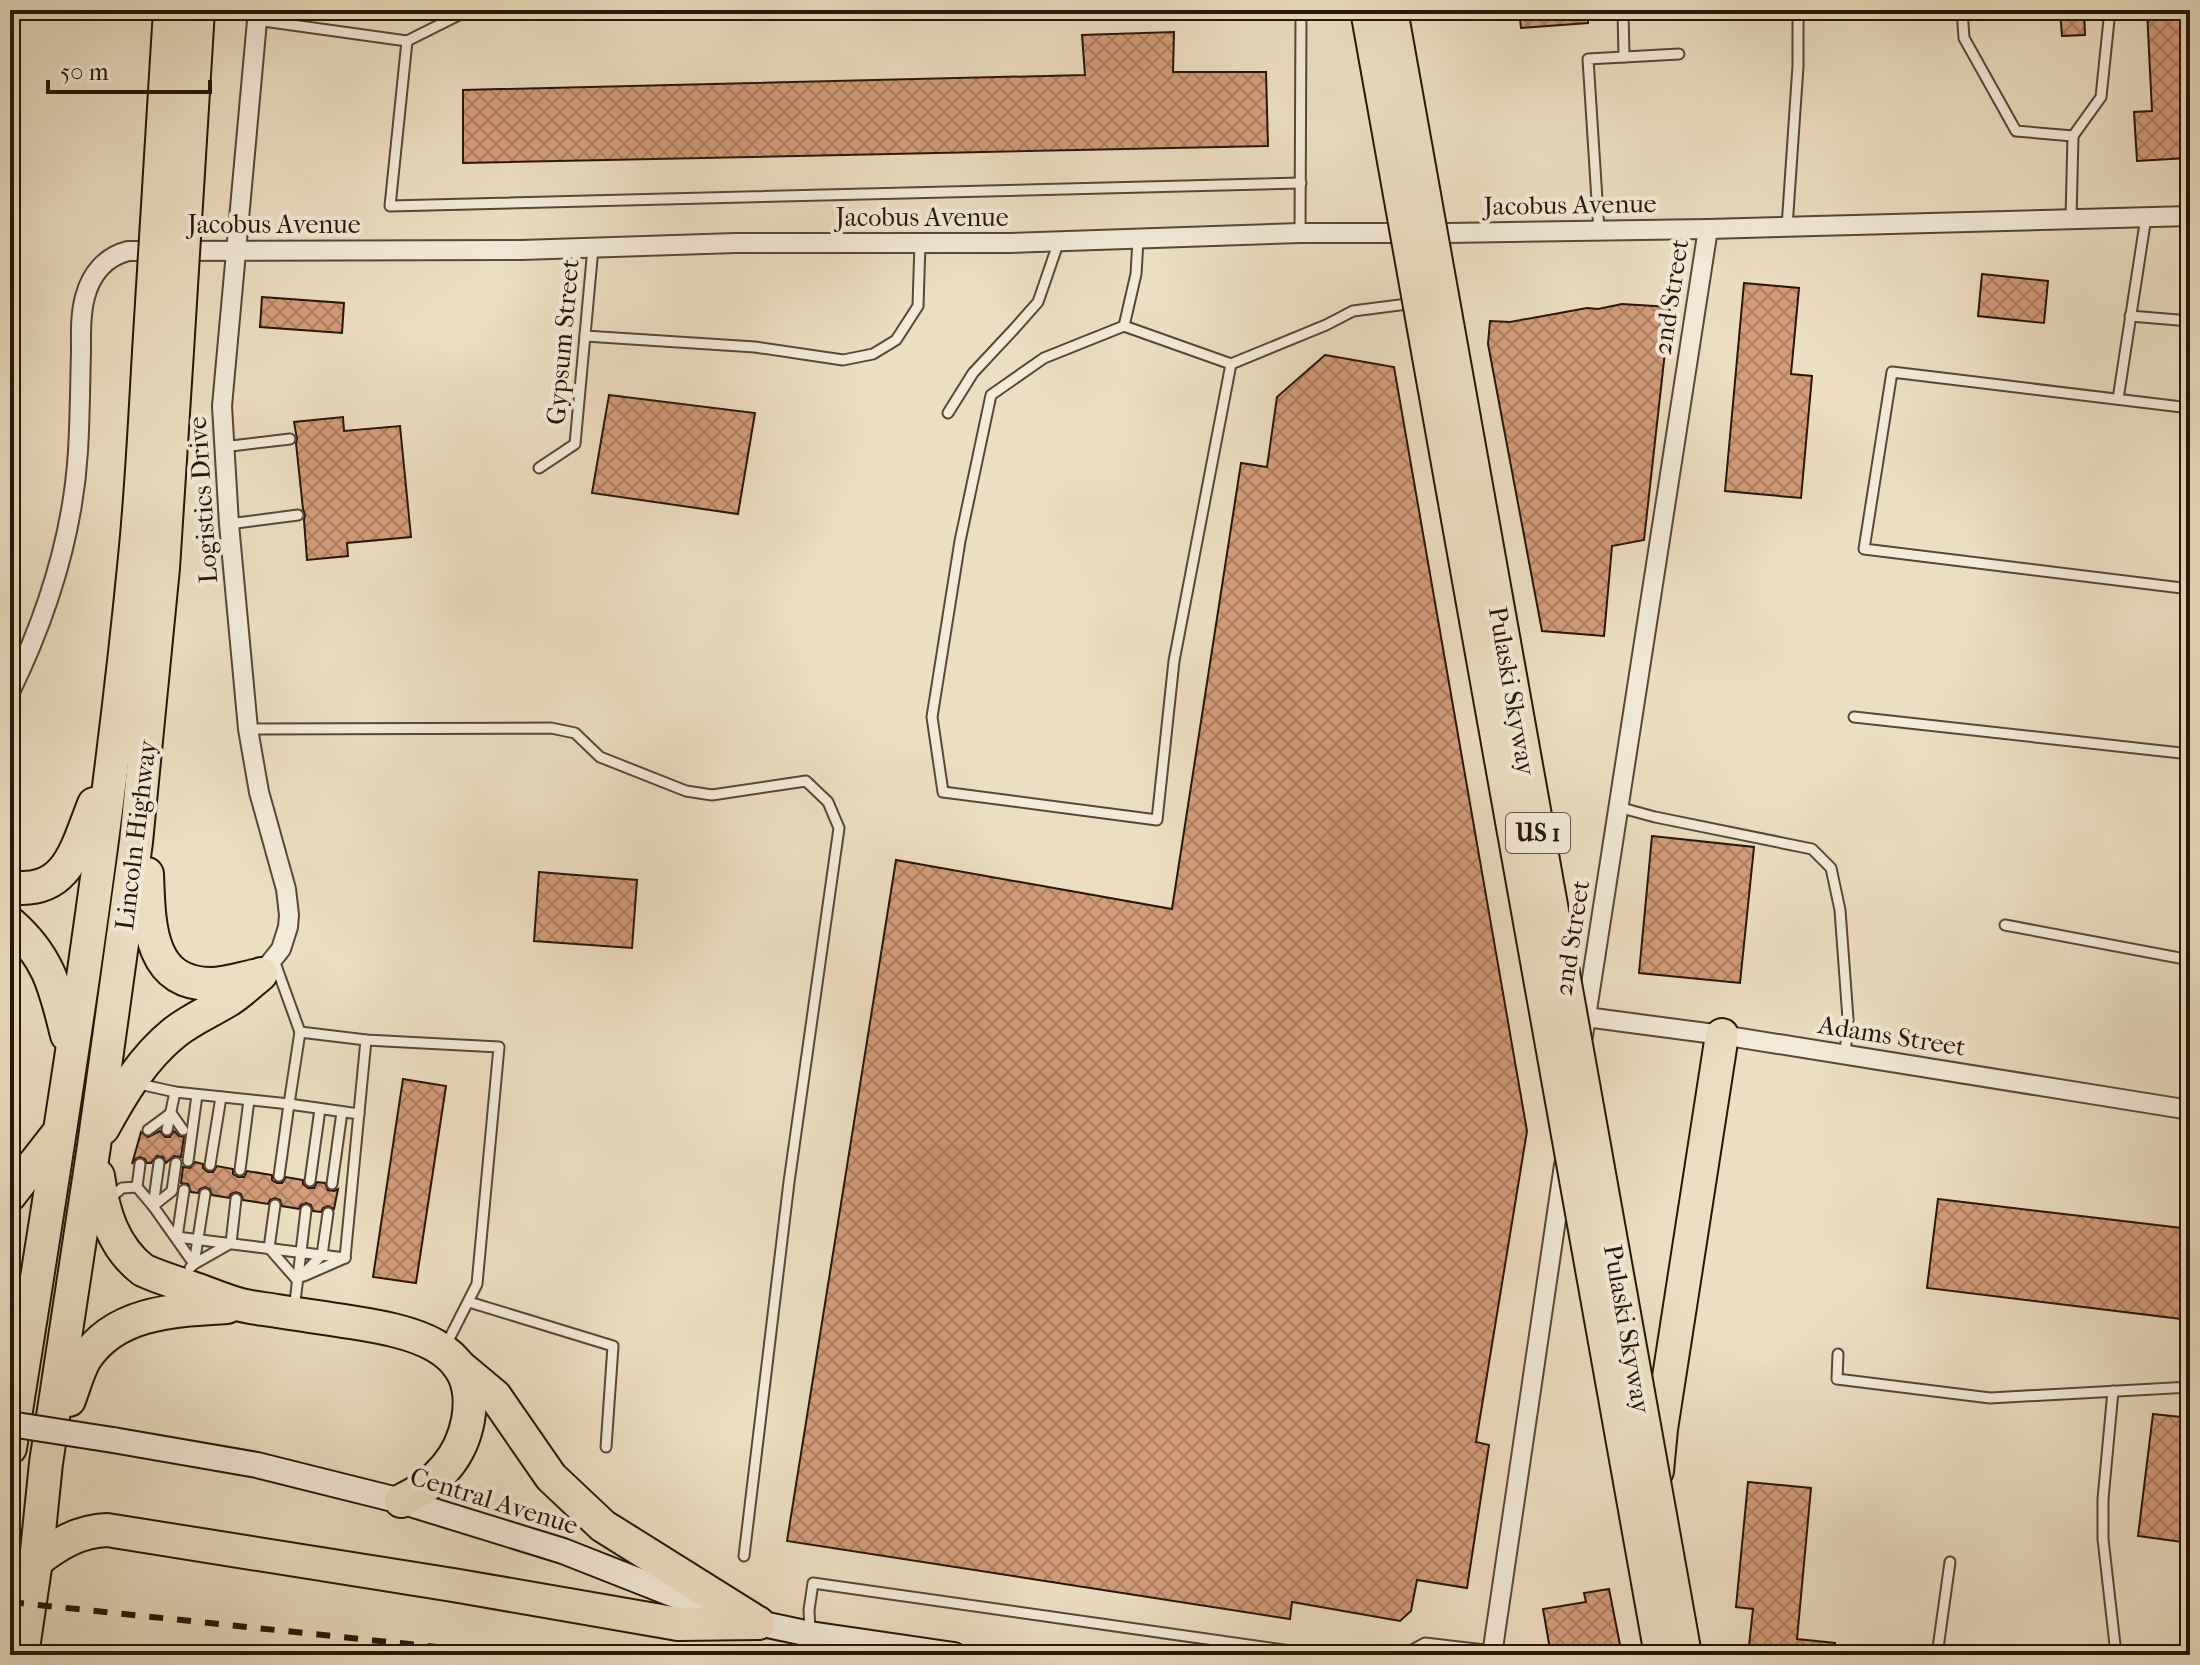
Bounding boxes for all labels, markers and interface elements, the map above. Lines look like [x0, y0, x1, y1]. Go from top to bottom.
scale bar [48, 44, 210, 94]
text: 50 m [60, 58, 109, 86]
street label: Jacobus Avenue [1481, 188, 1657, 222]
street label: Jacobus Avenue [833, 202, 1009, 233]
street label: Jacobus Avenue [185, 209, 361, 240]
street label: 2nd Street [1647, 236, 1696, 357]
street label: Gypsum Street [540, 257, 586, 426]
street label: Logistics Drive [182, 415, 224, 585]
street label: Pulaski Skyway [1482, 604, 1542, 779]
street label: Lincoln Highway [109, 737, 163, 932]
road number: US 1 [1506, 813, 1570, 853]
street label: 2nd Street [1548, 877, 1597, 998]
street label: Adams Street [1815, 1009, 1968, 1063]
street label: Pulaski Skyway [1597, 1242, 1657, 1417]
street label: Central Avenue [406, 1461, 582, 1541]

